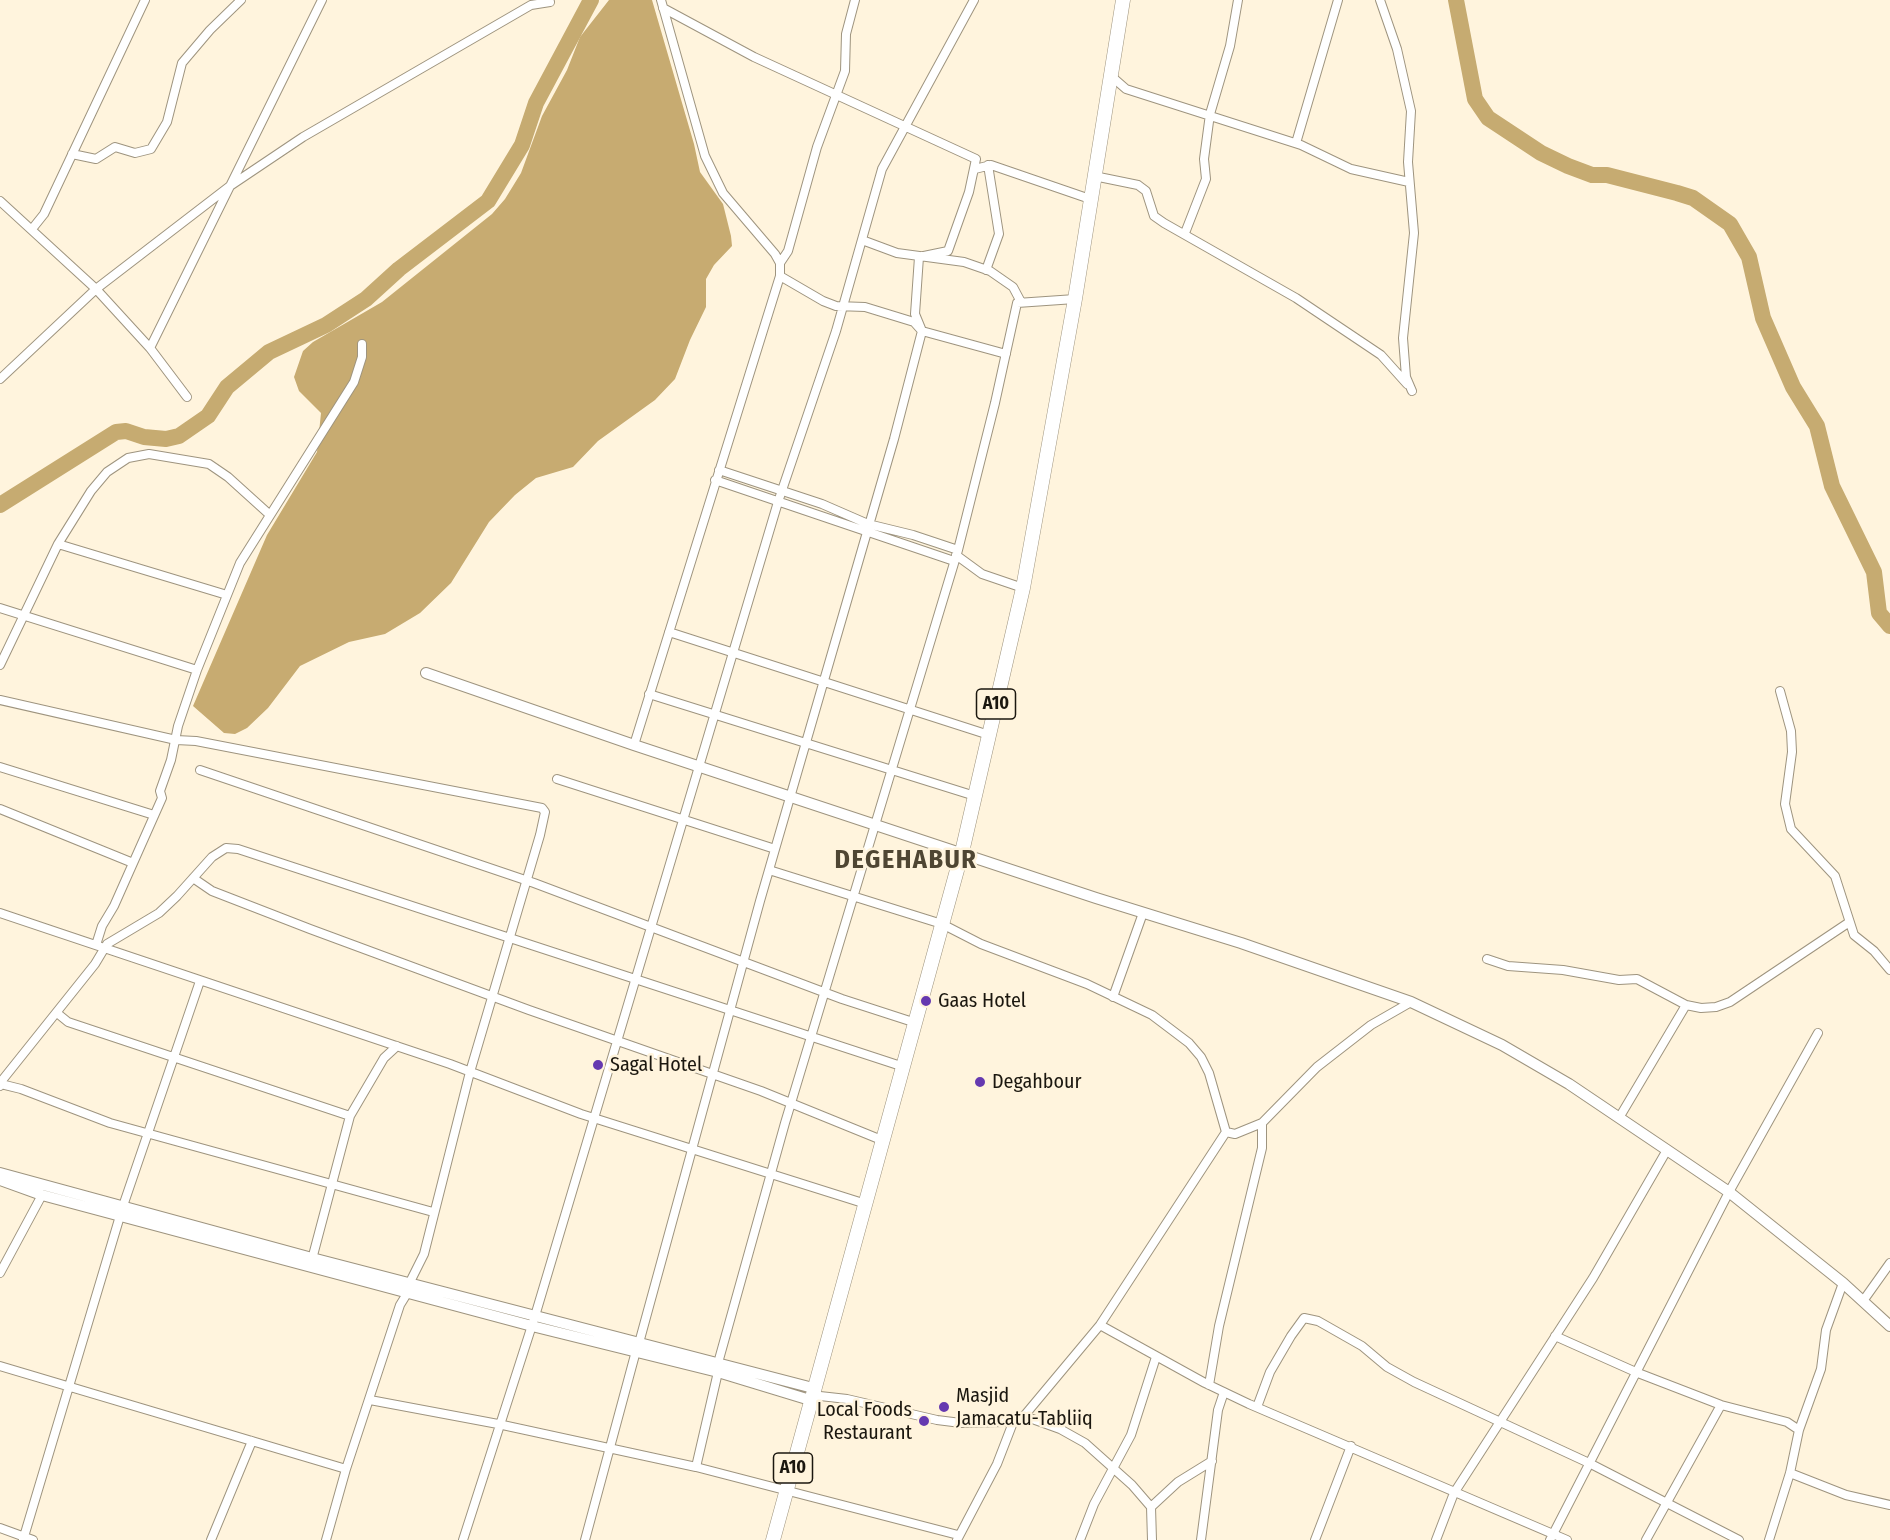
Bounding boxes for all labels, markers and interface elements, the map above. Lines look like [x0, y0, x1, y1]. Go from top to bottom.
road number: A10 [976, 689, 1016, 719]
district label: DEGEHABUR [835, 845, 977, 877]
place label: Gaas Hotel [938, 989, 1026, 1013]
marker: Gaas Hotel [919, 994, 933, 1008]
place label: Sagal Hotel [610, 1053, 702, 1077]
marker: Sagal Hotel [591, 1058, 605, 1072]
place label: Degahbour [992, 1070, 1081, 1094]
marker: Degahbour [973, 1075, 987, 1089]
place label: Masjid Jamacatu-Tabliiq [956, 1384, 1093, 1431]
place label: Local Foods Restaurant [817, 1398, 912, 1445]
marker: Masjid Jamacatu-Tabliiq [937, 1400, 951, 1414]
marker: Local Foods Restaurant [917, 1414, 931, 1428]
road number: A10 [774, 1453, 812, 1483]

